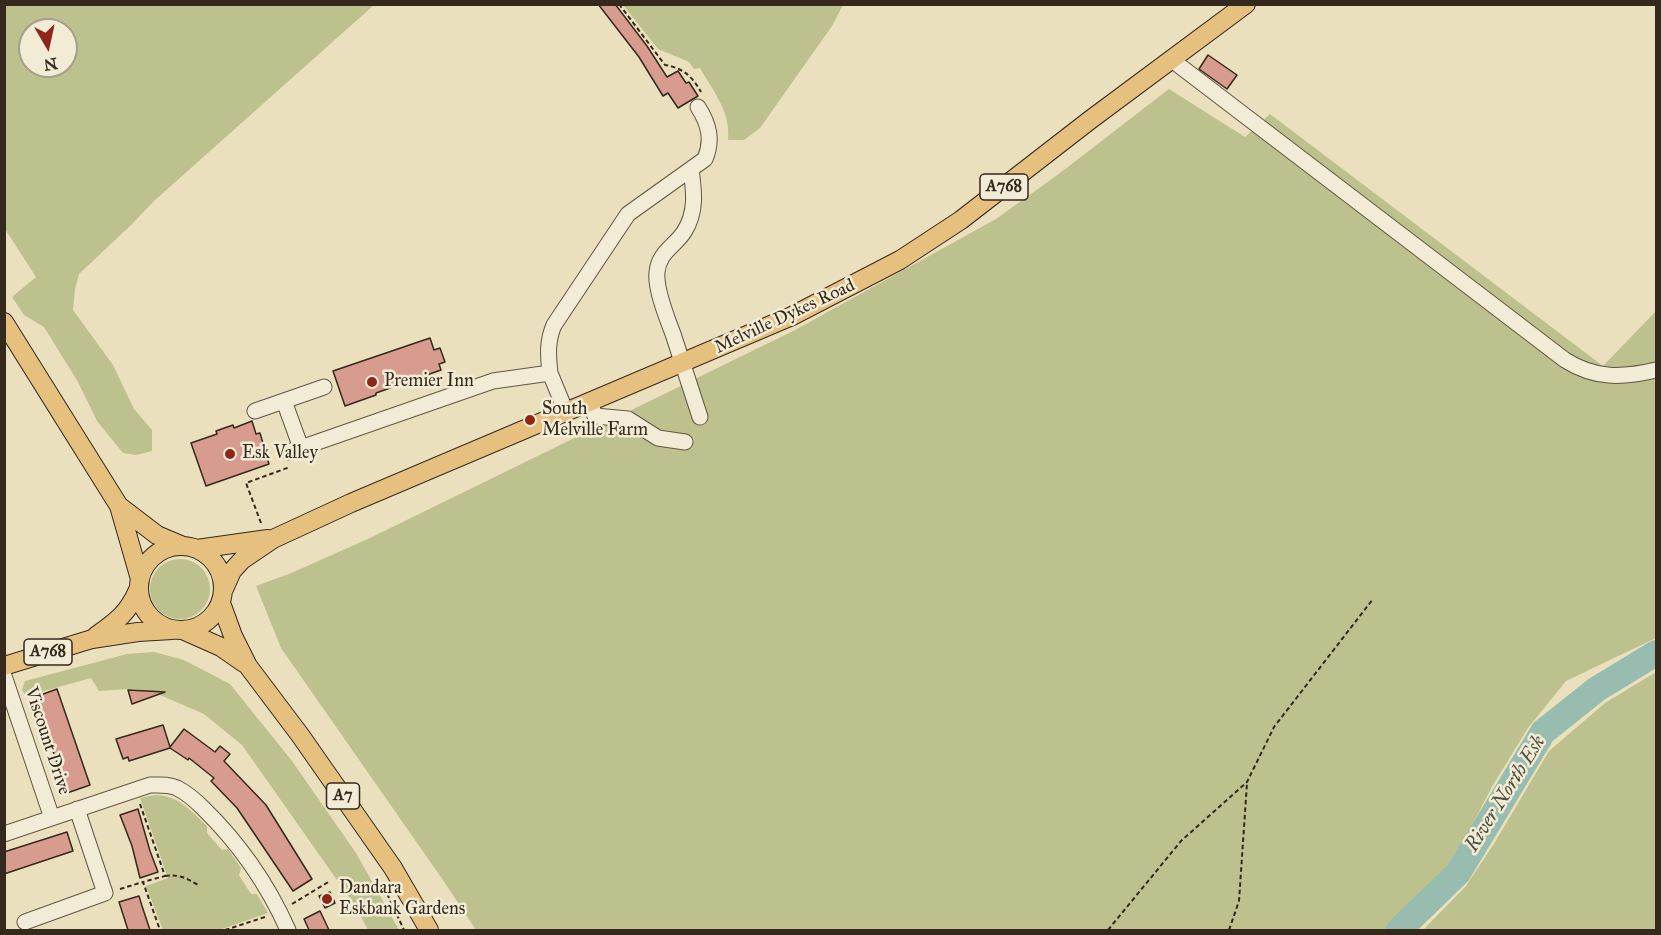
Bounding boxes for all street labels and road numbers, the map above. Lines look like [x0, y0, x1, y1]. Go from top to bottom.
road number: A768 [980, 174, 1028, 200]
street label: Melville Dykes Road [711, 275, 859, 359]
road number: A768 [24, 639, 72, 665]
street label: Viscount Drive [19, 684, 75, 798]
road number: A7 [326, 783, 360, 809]

